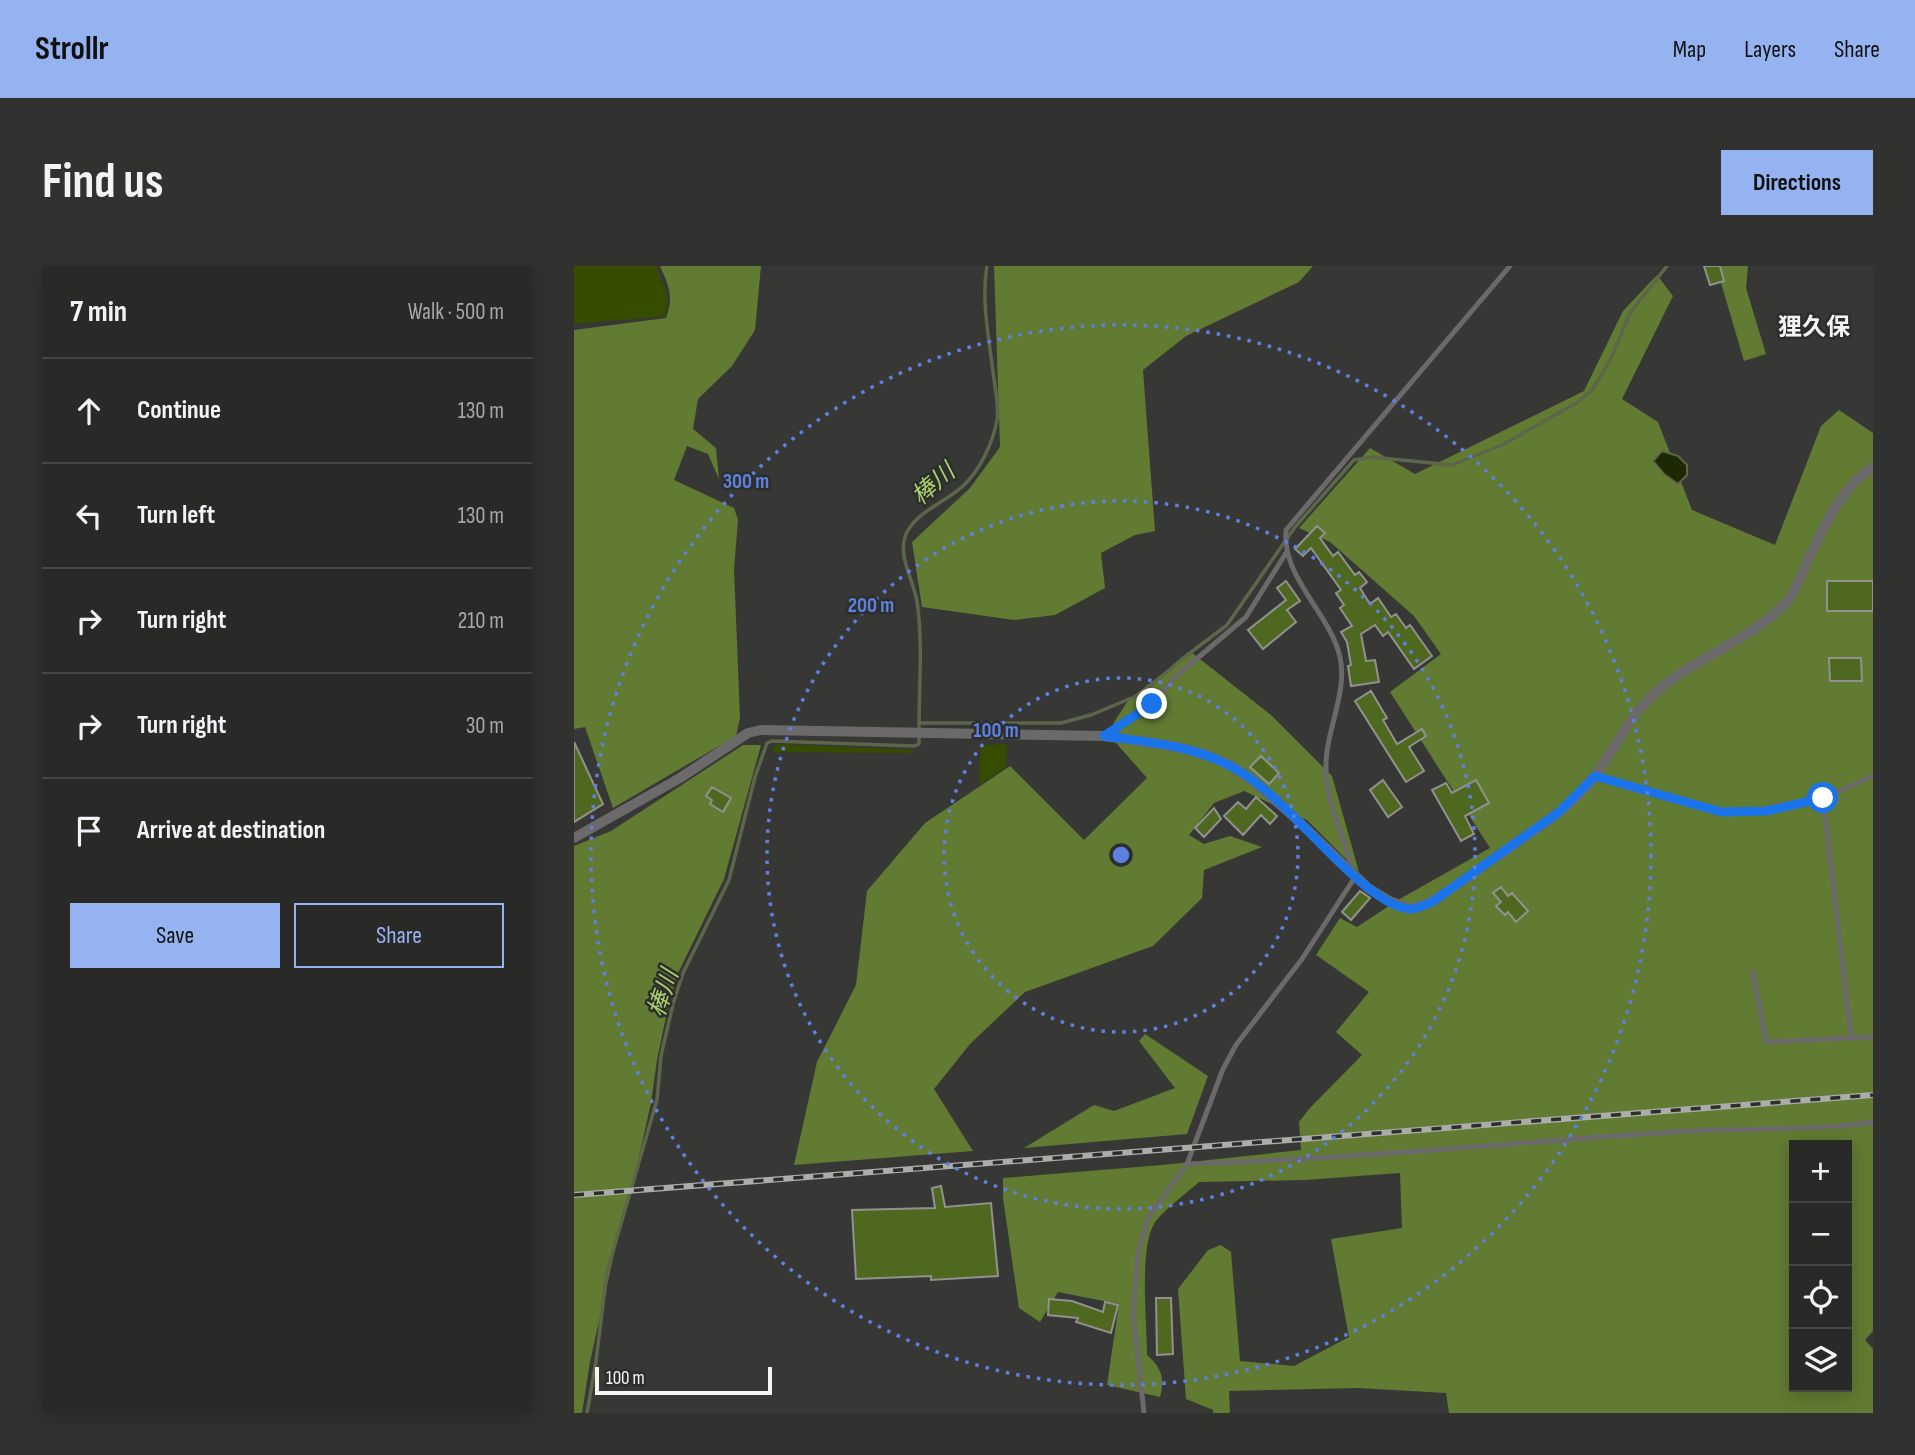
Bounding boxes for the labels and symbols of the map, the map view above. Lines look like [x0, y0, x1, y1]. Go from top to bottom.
district label: 狸久保 [1778, 313, 1850, 342]
water label: 棒川 [906, 456, 963, 511]
text: 300 m [723, 469, 769, 494]
text: 200 m [848, 593, 894, 618]
route end [1136, 688, 1167, 719]
text: 100 m [973, 718, 1019, 743]
route start [1807, 782, 1838, 813]
centre of rings [1109, 843, 1133, 867]
water label: 棒川 [642, 963, 686, 1020]
scale bar [595, 1364, 772, 1396]

